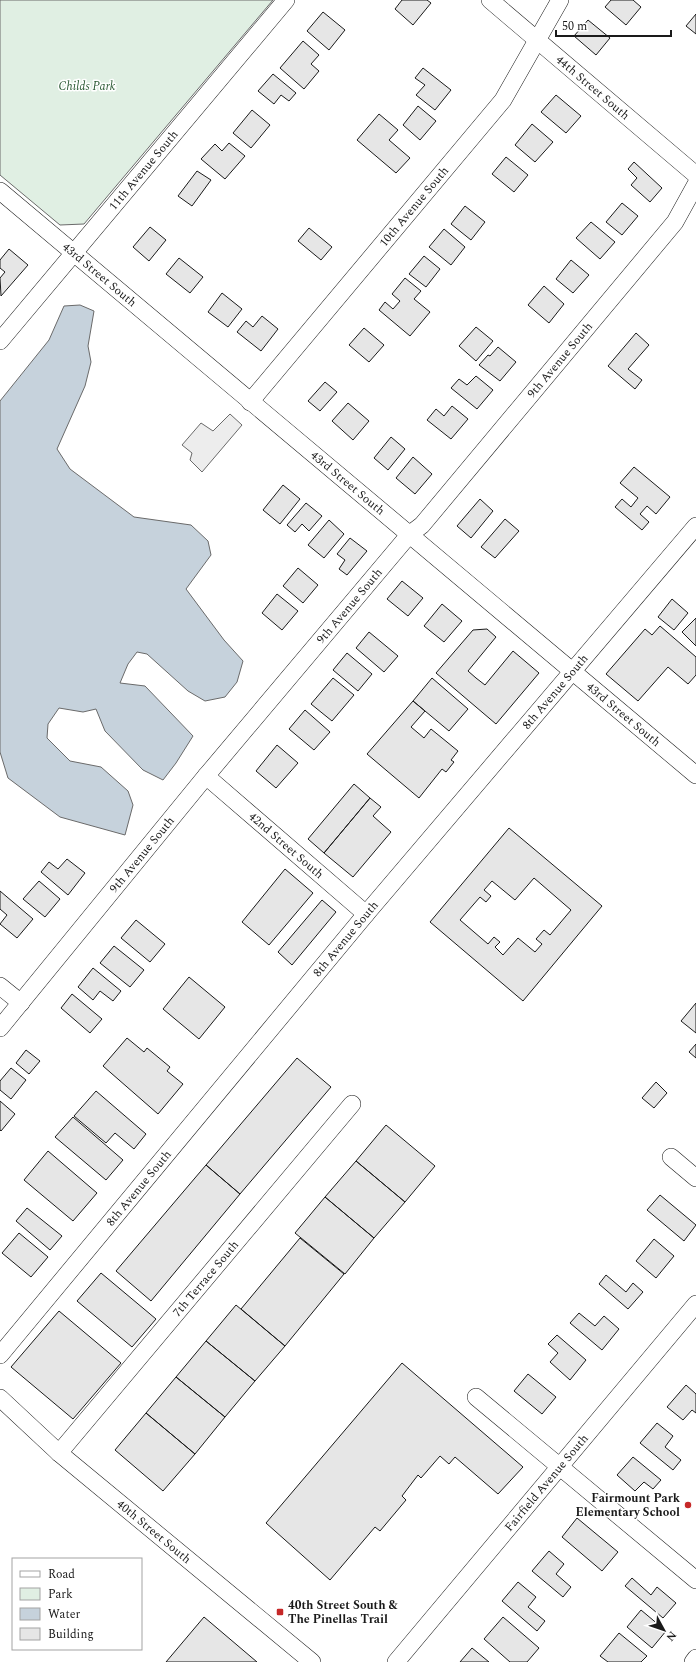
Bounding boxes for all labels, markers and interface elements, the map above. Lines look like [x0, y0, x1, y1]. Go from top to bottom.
scale bar [556, 12, 671, 38]
text: 50 m [562, 17, 587, 36]
street label: 44th Street South [552, 50, 634, 124]
park label: Childs Park [59, 77, 116, 96]
street label: 11th Avenue South [104, 126, 183, 215]
street label: 10th Avenue South [374, 162, 453, 251]
street label: 43rd Street South [58, 238, 141, 311]
street label: 9th Avenue South [522, 318, 597, 402]
street label: 43rd Street South [306, 446, 389, 520]
street label: 9th Avenue South [312, 564, 387, 648]
street label: 8th Avenue South [517, 650, 593, 734]
street label: 43rd Street South [582, 677, 665, 751]
street label: 42nd Street South [244, 807, 328, 883]
street label: 9th Avenue South [105, 812, 179, 897]
street label: 8th Avenue South [308, 896, 383, 981]
street label: 8th Avenue South [101, 1146, 176, 1230]
street label: 7th Terrace South [168, 1236, 243, 1321]
street label: Fairfield Avenue South [500, 1430, 593, 1536]
place label: Fairmount Park Elementary School [576, 1489, 681, 1522]
street label: 40th Street South [113, 1495, 196, 1568]
marker: Fairmount Park Elementary School [683, 1500, 693, 1510]
legend [12, 1558, 142, 1650]
text: Road [48, 1565, 75, 1584]
text: Park [48, 1585, 73, 1604]
place label: 40th Street South & The Pinellas Trail [288, 1596, 399, 1629]
text: Water [48, 1605, 80, 1624]
marker: 40th Street South & The Pinellas Trail [275, 1607, 285, 1617]
north arrow [644, 1610, 684, 1650]
text: Building [48, 1625, 94, 1644]
text: N [662, 1627, 681, 1645]

